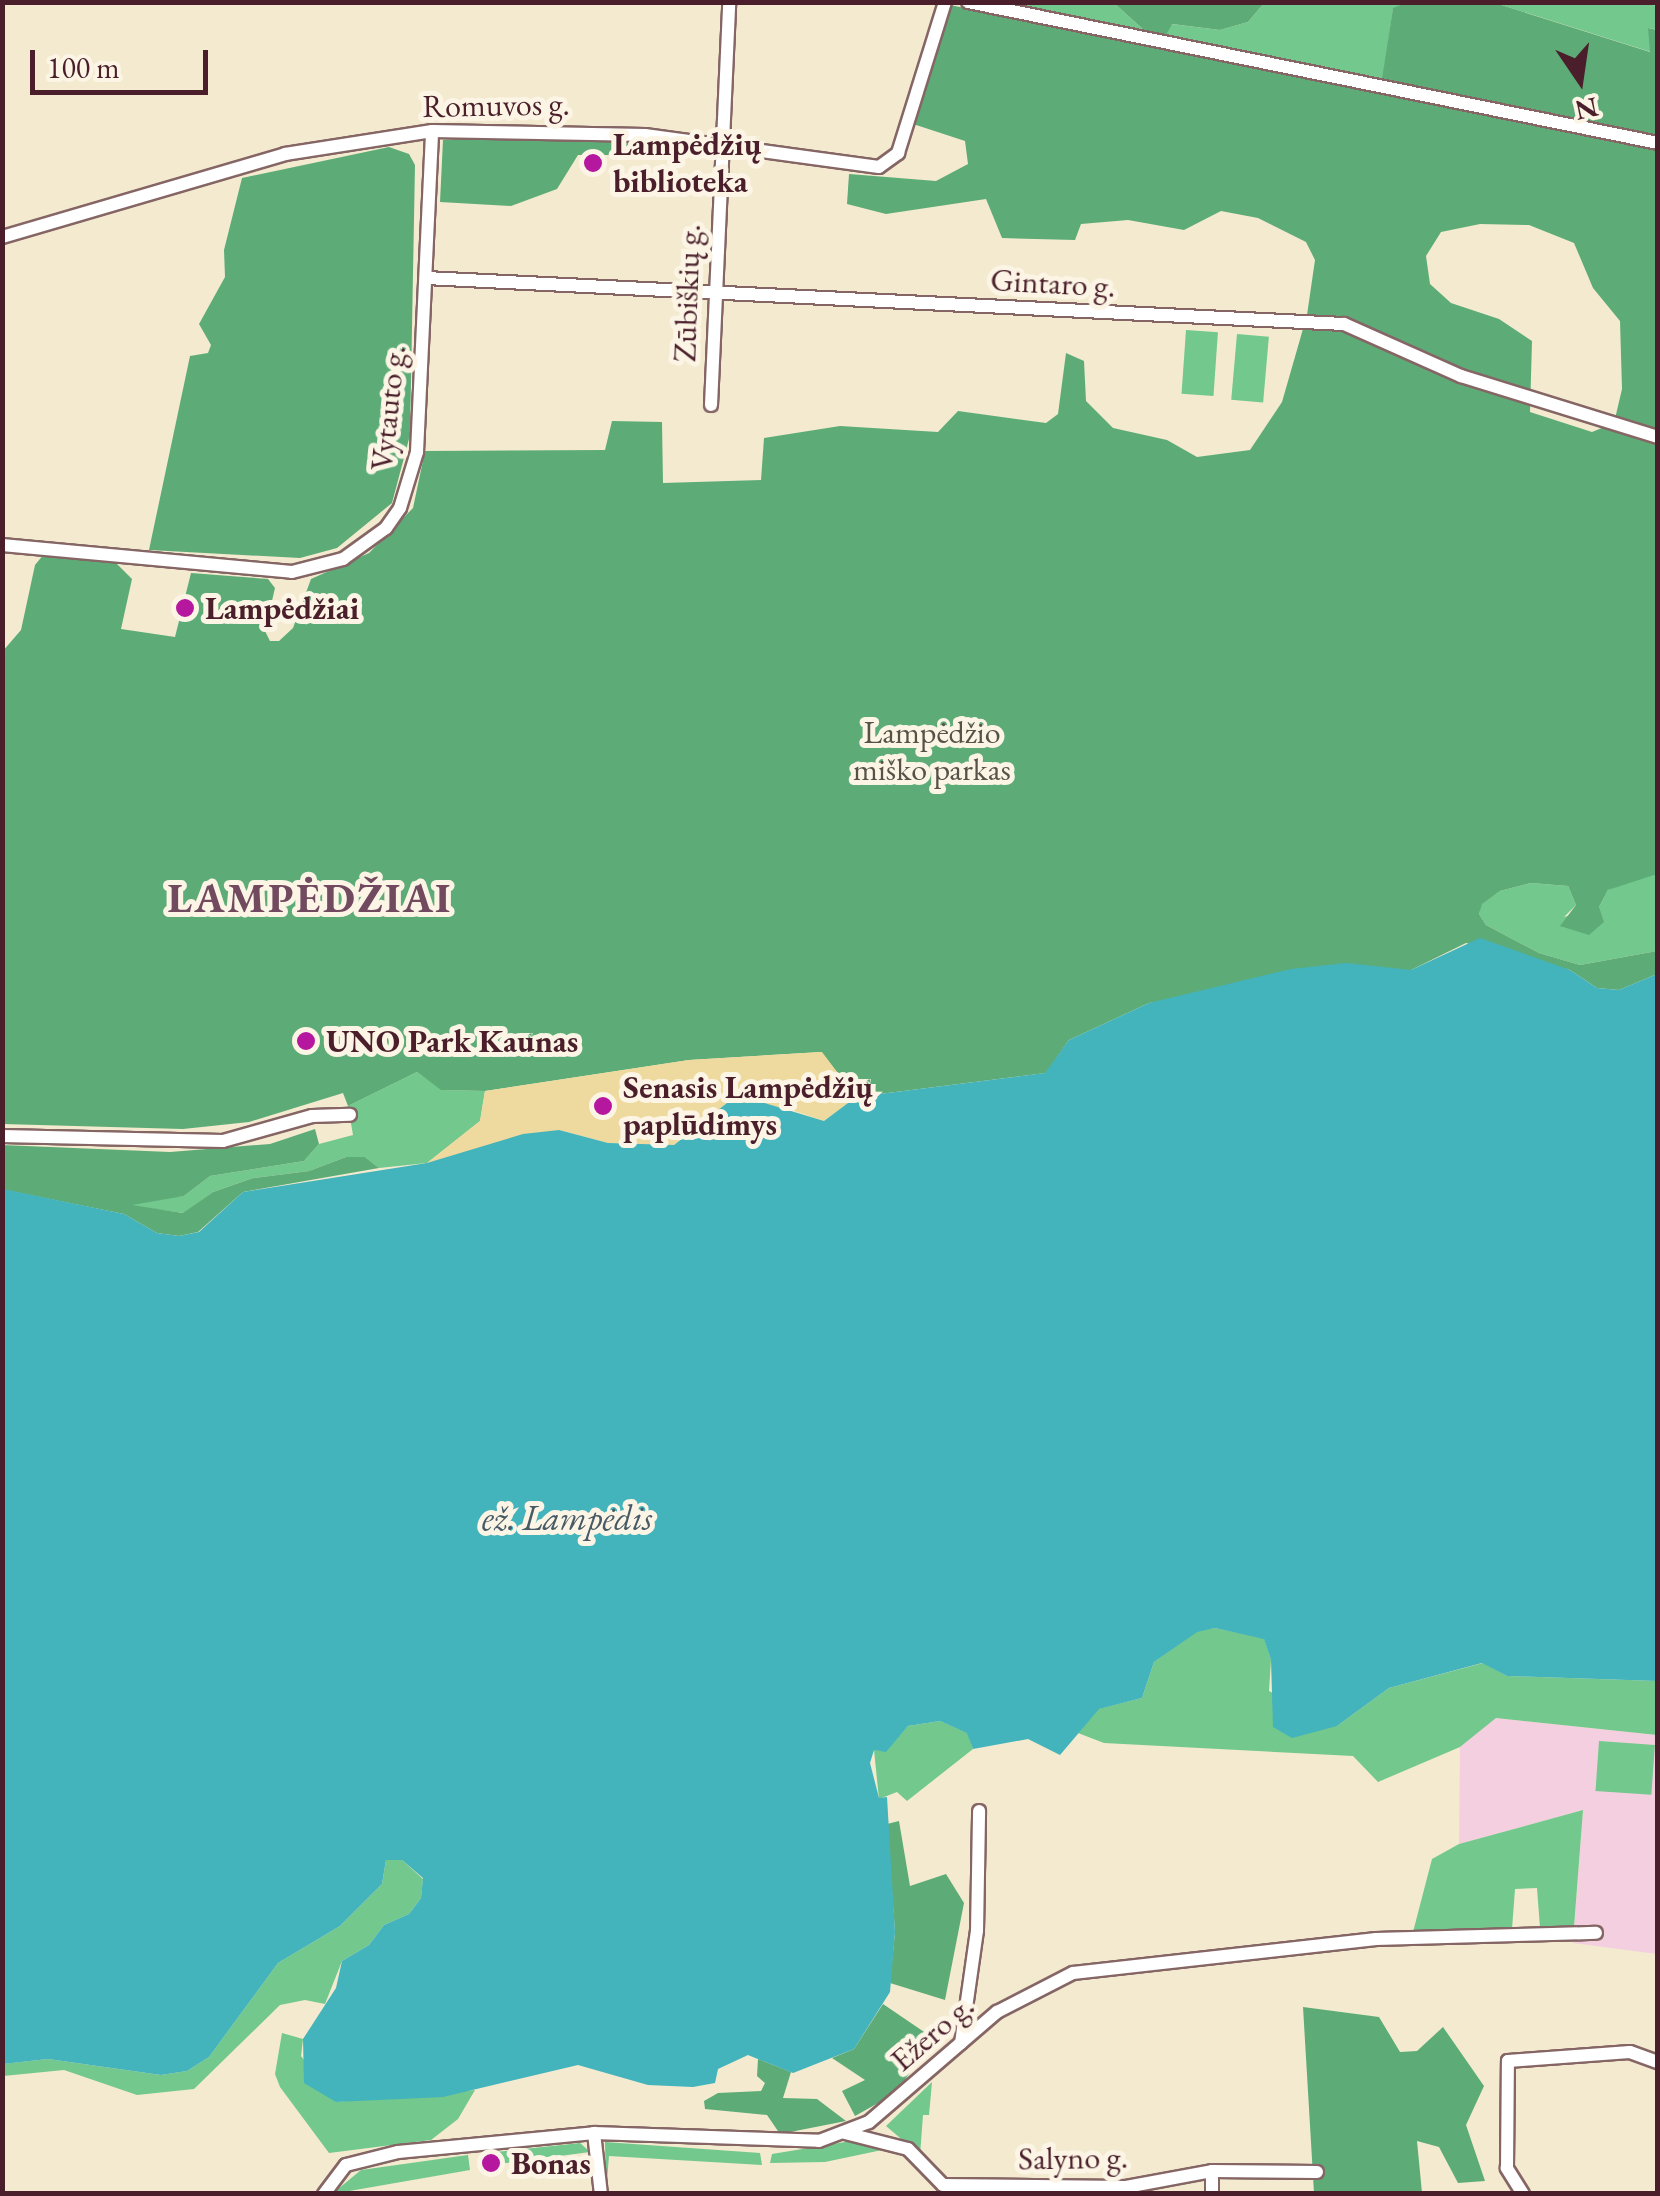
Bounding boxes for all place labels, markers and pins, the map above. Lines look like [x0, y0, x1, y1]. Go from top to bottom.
place label: Lampėdžių biblioteka [613, 126, 761, 201]
marker: Lampėdžių biblioteka [582, 152, 604, 174]
place label: Lampėdžiai [205, 589, 359, 627]
marker: Lampėdžiai [174, 597, 196, 619]
place label: UNO Park Kaunas [326, 1022, 578, 1060]
marker: UNO Park Kaunas [295, 1030, 317, 1052]
place label: Senasis Lampėdžių paplūdimys [623, 1069, 873, 1144]
marker: Senasis Lampėdžių paplūdimys [592, 1095, 614, 1117]
place label: Bonas [511, 2144, 591, 2182]
marker: Bonas [480, 2152, 502, 2174]

